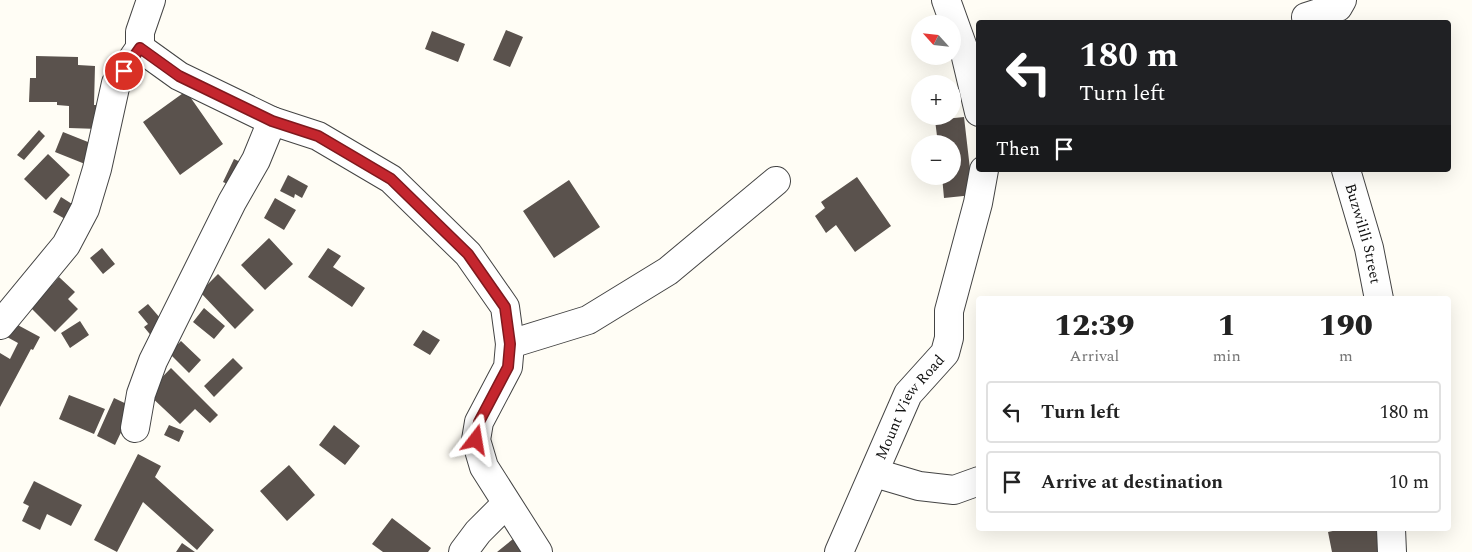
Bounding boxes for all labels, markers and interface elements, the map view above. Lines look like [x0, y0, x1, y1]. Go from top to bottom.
north arrow [911, 15, 961, 65]
map controls [911, 15, 961, 185]
text: 180 m [1079, 29, 1178, 82]
icon: left [996, 40, 1061, 105]
pin [103, 50, 145, 92]
icon: arrive [110, 57, 138, 85]
button: + [911, 75, 961, 125]
text: Turn left [1079, 77, 1165, 110]
button: − [911, 135, 961, 185]
text: Then [996, 135, 1040, 164]
icon: arrive [1050, 135, 1078, 163]
street label: Buzwilili Street [1339, 181, 1387, 286]
text: 12:39 [1054, 303, 1135, 349]
text: 1 [1218, 303, 1236, 349]
text: 190 [1319, 303, 1373, 349]
text: Arrival [1069, 344, 1119, 368]
text: min [1213, 344, 1241, 368]
text: m [1339, 344, 1353, 368]
street label: Mount View Road [870, 350, 950, 464]
icon: left [998, 398, 1026, 426]
text: Turn left [1041, 398, 1120, 427]
text: 180 m [1379, 398, 1429, 427]
position arrow [449, 413, 501, 465]
icon: arrive [998, 468, 1026, 496]
text: Arrive at destination [1041, 468, 1223, 497]
text: 10 m [1389, 468, 1429, 497]

